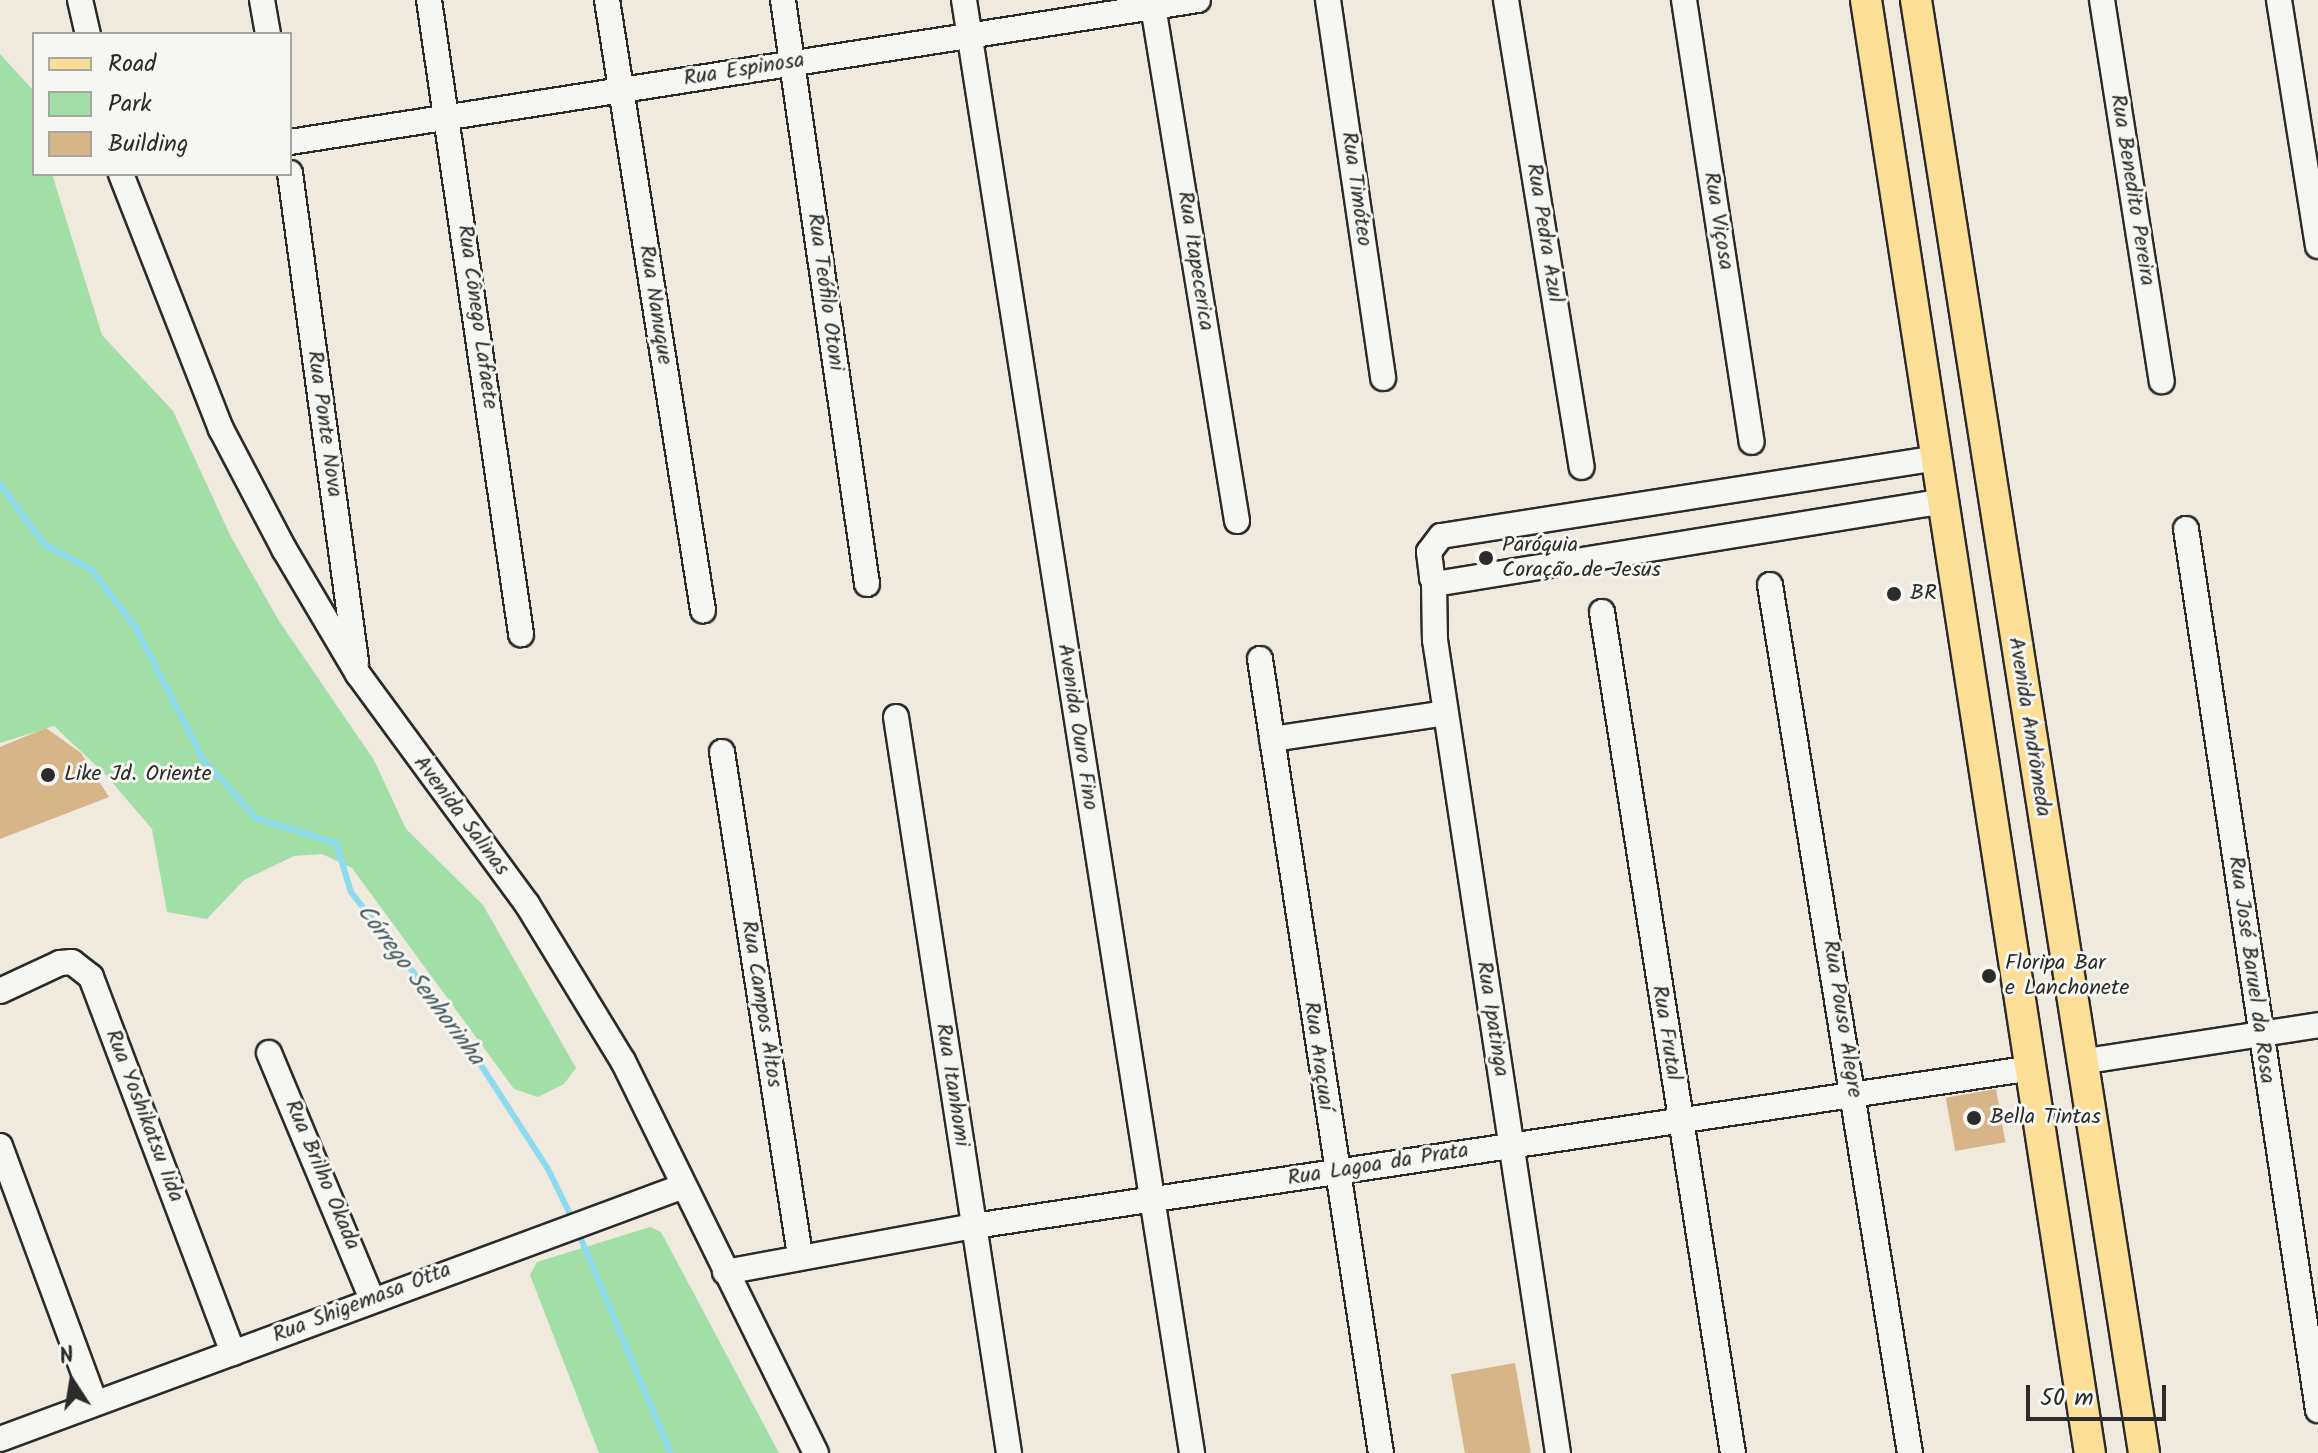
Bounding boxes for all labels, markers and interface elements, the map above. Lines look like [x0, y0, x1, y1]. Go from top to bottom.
legend [32, 32, 292, 176]
text: Road [108, 45, 156, 84]
street label: Rua Espinosa [682, 47, 806, 93]
text: Park [108, 85, 152, 124]
street label: Rua Benedito Pereira [2104, 92, 2160, 288]
text: Building [108, 125, 188, 164]
street label: Rua Timóteo [1335, 130, 1377, 248]
street label: Rua Pedra Azul [1520, 161, 1568, 305]
street label: Rua Viçosa [1697, 170, 1739, 272]
street label: Rua Itapecerica [1171, 189, 1219, 333]
street label: Rua Teófilo Otoni [801, 211, 849, 373]
street label: Rua Cônego Lafaete [451, 223, 503, 411]
street label: Rua Nanuque [632, 243, 678, 367]
street label: Rua Ponte Nova [301, 349, 347, 499]
place label: Paróquia Coração de Jesus [1502, 532, 1661, 584]
marker: Paróquia Coração de Jesus [1477, 549, 1495, 567]
place label: BR [1910, 581, 1937, 607]
marker: BR [1885, 585, 1903, 603]
street label: Avenida Andrômeda [2002, 635, 2056, 819]
street label: Avenida Ouro Fino [1051, 642, 1103, 812]
street label: Avenida Salinas [407, 751, 515, 881]
place label: Like Jd. Oriente [64, 762, 212, 788]
marker: Like Jd. Oriente [39, 766, 57, 784]
street label: Rua José Baruel da Rosa [2222, 854, 2280, 1086]
water label: Córrego Senhorinha [350, 899, 490, 1071]
street label: Rua Campos Altos [735, 919, 787, 1089]
street label: Rua Pouso Alegre [1816, 938, 1868, 1100]
place label: Floripa Bar e Lanchonete [2005, 950, 2129, 1002]
street label: Rua Ipatinga [1470, 959, 1514, 1079]
marker: Floripa Bar e Lanchonete [1980, 967, 1998, 985]
street label: Rua Frutal [1645, 983, 1687, 1083]
street label: Rua Araçuaí [1297, 1000, 1339, 1112]
street label: Rua Itanhomi [929, 1021, 975, 1149]
street label: Rua Yoshikatsu Iida [99, 1026, 189, 1206]
street label: Rua Brilho Okada [278, 1096, 366, 1254]
place label: Bella Tintas [1990, 1105, 2101, 1131]
marker: Bella Tintas [1965, 1109, 1983, 1127]
street label: Rua Lagoa da Prata [1286, 1138, 1470, 1192]
street label: Rua Shigemasa Otta [269, 1257, 455, 1349]
text: N [56, 1338, 77, 1376]
north arrow [32, 1341, 112, 1421]
scale bar [2030, 1369, 2170, 1419]
text: 50 m [2040, 1379, 2094, 1418]

